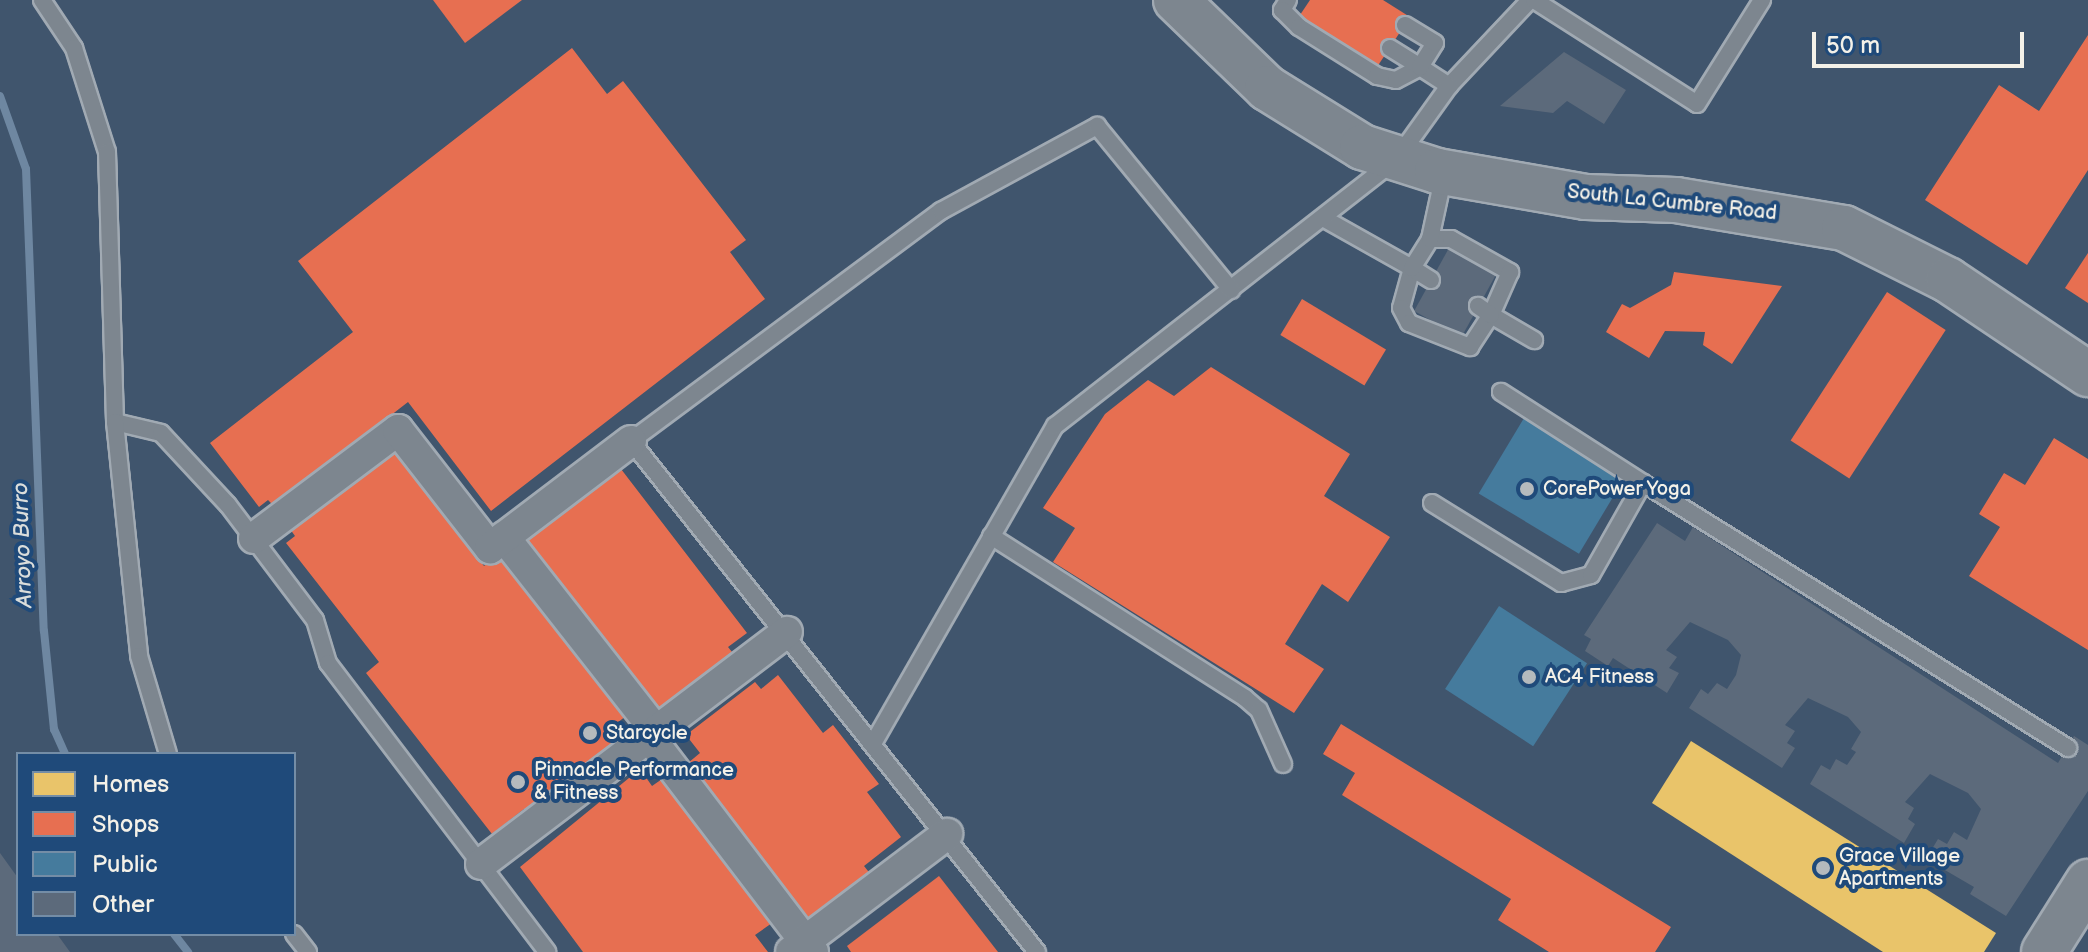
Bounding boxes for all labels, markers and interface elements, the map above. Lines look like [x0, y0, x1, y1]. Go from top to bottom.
scale bar [1816, 16, 2028, 66]
text: 50 m [1826, 31, 1880, 60]
street label: South La Cumbre Road [1566, 180, 1778, 226]
place label: CorePower Yoga [1543, 477, 1692, 501]
marker: CorePower Yoga [1518, 480, 1536, 498]
water label: Arroyo Burro [8, 482, 38, 608]
place label: AC4 Fitness [1545, 665, 1654, 689]
marker: AC4 Fitness [1520, 668, 1538, 686]
place label: Starcycle [606, 721, 688, 745]
marker: Starcycle [581, 724, 599, 742]
legend [16, 752, 296, 936]
place label: Pinnacle Performance & Fitness [534, 758, 734, 805]
text: Homes [92, 770, 169, 799]
marker: Pinnacle Performance & Fitness [509, 773, 527, 791]
text: Shops [92, 810, 159, 839]
place label: Grace Village Apartments [1839, 844, 1961, 891]
text: Public [92, 850, 158, 879]
marker: Grace Village Apartments [1814, 859, 1832, 877]
text: Other [92, 890, 154, 919]

